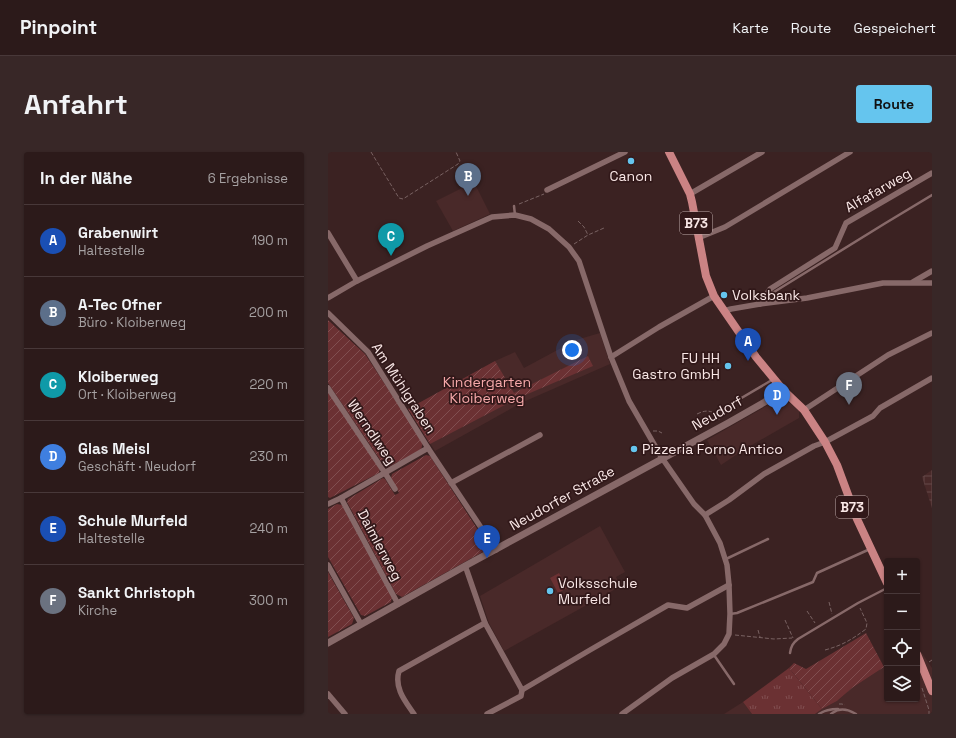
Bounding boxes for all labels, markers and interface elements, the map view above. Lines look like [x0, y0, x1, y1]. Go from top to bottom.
text: Pinpoint [20, 15, 97, 40]
text: Karte [733, 19, 769, 37]
text: Route [791, 19, 831, 37]
text: Gespeichert [853, 19, 936, 37]
button: Route [856, 85, 932, 123]
text: Anfahrt [24, 86, 128, 122]
marker: Canon [626, 156, 636, 166]
pin: B [455, 163, 481, 196]
street label: Alfafarweg [842, 164, 914, 216]
text: In der Nähe [40, 167, 132, 189]
place label: Canon [610, 167, 652, 185]
text: 6 Ergebnisse [208, 170, 288, 187]
road number: B73 [680, 212, 712, 234]
text: Grabenwirt [78, 223, 158, 242]
pin: C [378, 223, 404, 256]
text: A [49, 232, 57, 249]
text: 190 m [252, 232, 288, 249]
text: Haltestelle [78, 242, 145, 259]
place label: Volksbank [732, 286, 801, 304]
marker: Volksbank [719, 290, 729, 300]
text: A-Tec Ofner [78, 295, 162, 314]
text: B [49, 304, 57, 321]
text: 200 m [249, 304, 288, 321]
text: Büro · Kloiberweg [78, 314, 186, 331]
pin: A [735, 328, 761, 361]
street label: Am Mühlgraben [368, 339, 440, 437]
your location [562, 340, 582, 360]
place label: FU HH Gastro GmbH [632, 349, 720, 383]
marker: FU HH Gastro GmbH [723, 361, 733, 371]
text: Kloiberweg [78, 367, 159, 386]
pin: F [836, 372, 862, 405]
park label: Kindergarten Kloiberweg [443, 373, 531, 407]
text: C [49, 376, 57, 393]
text: 220 m [249, 376, 288, 393]
pin: D [764, 382, 790, 415]
text: Ort · Kloiberweg [78, 386, 176, 403]
street label: Neudorf [688, 392, 746, 434]
street label: Werndlweg [344, 396, 400, 468]
text: Glas Meisl [78, 439, 150, 458]
place label: Pizzeria Forno Antico [642, 440, 783, 458]
marker: Pizzeria Forno Antico [629, 444, 639, 454]
text: D [49, 448, 57, 465]
text: 230 m [250, 448, 288, 465]
text: Geschäft · Neudorf [78, 458, 196, 475]
street label: Neudorfer Straße [506, 462, 618, 534]
road number: B73 [836, 496, 868, 518]
street label: Daimlerweg [354, 506, 406, 584]
text: Schule Murfeld [78, 511, 188, 530]
text: E [49, 520, 57, 537]
text: 240 m [250, 520, 288, 537]
pin: E [474, 525, 500, 558]
text: Haltestelle [78, 530, 145, 547]
map controls [884, 558, 920, 702]
button: + [884, 558, 920, 594]
place label: Volksschule Murfeld [558, 574, 637, 608]
text: Sankt Christoph [78, 583, 195, 602]
marker: Volksschule Murfeld [545, 586, 555, 596]
text: F [50, 592, 56, 609]
text: 300 m [249, 592, 288, 609]
button: − [884, 594, 920, 630]
text: Kirche [78, 602, 117, 619]
button: locate [884, 630, 920, 666]
button: layers [884, 666, 920, 702]

